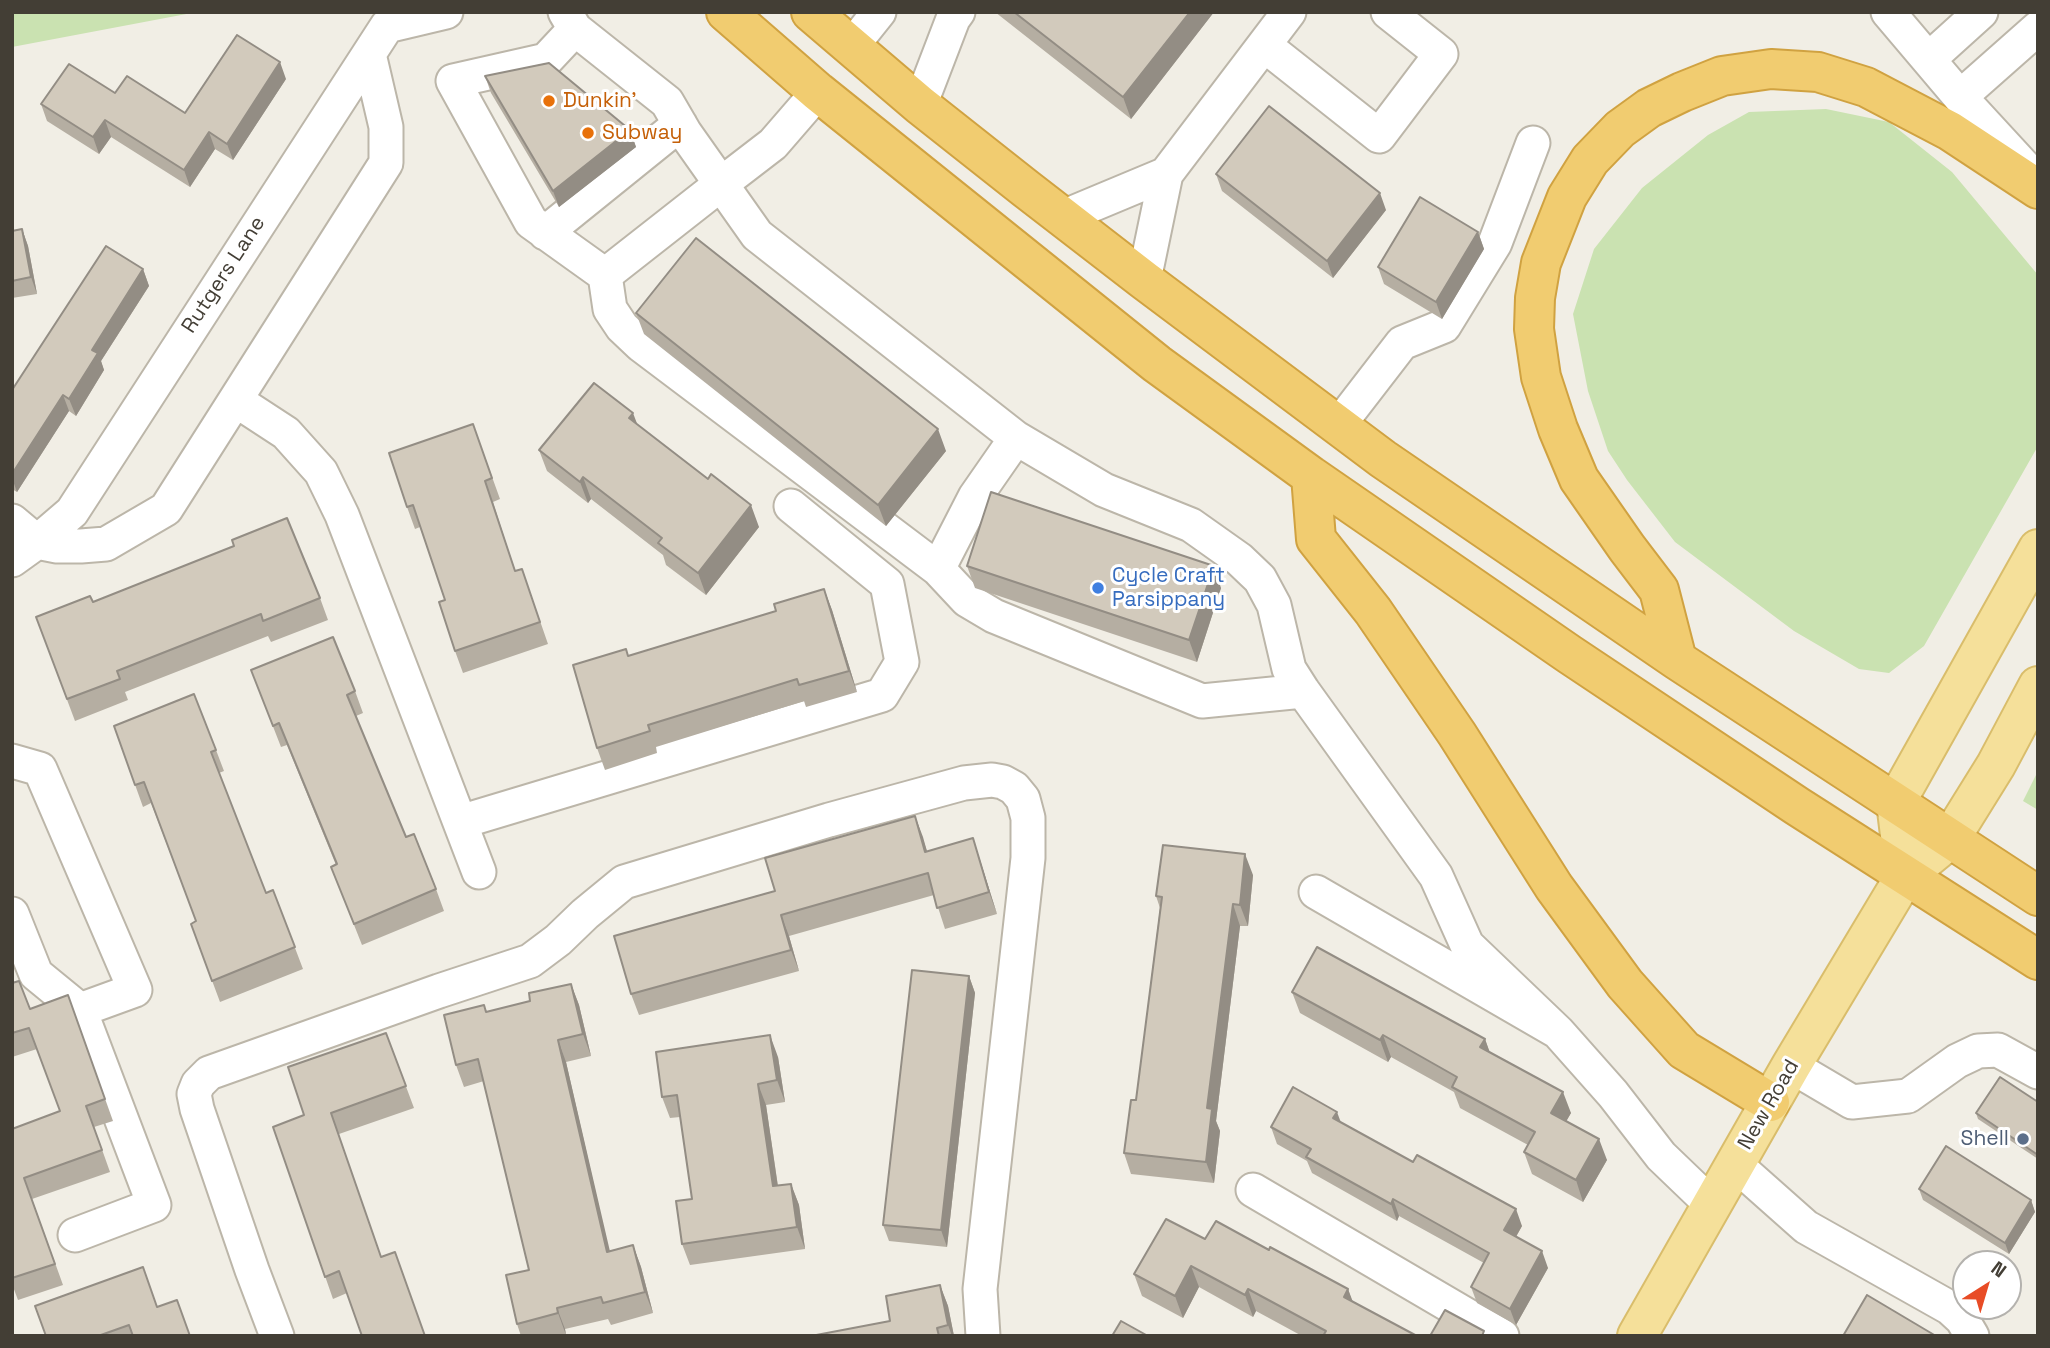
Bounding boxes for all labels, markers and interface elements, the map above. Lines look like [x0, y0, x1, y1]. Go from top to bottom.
place label: Dunkin' [563, 88, 637, 114]
marker: Dunkin' [541, 93, 557, 109]
place label: Subway [602, 120, 682, 146]
marker: Subway [580, 125, 596, 141]
street label: Rutgers Lane [177, 212, 271, 338]
place label: Cycle Craft Parsippany [1112, 563, 1225, 613]
marker: Cycle Craft Parsippany [1090, 580, 1106, 596]
street label: New Road [1733, 1055, 1805, 1155]
place label: Shell [1961, 1126, 2009, 1152]
marker: Shell [2015, 1131, 2031, 1147]
north arrow [1952, 1250, 2022, 1320]
text: N [1986, 1256, 2011, 1283]

